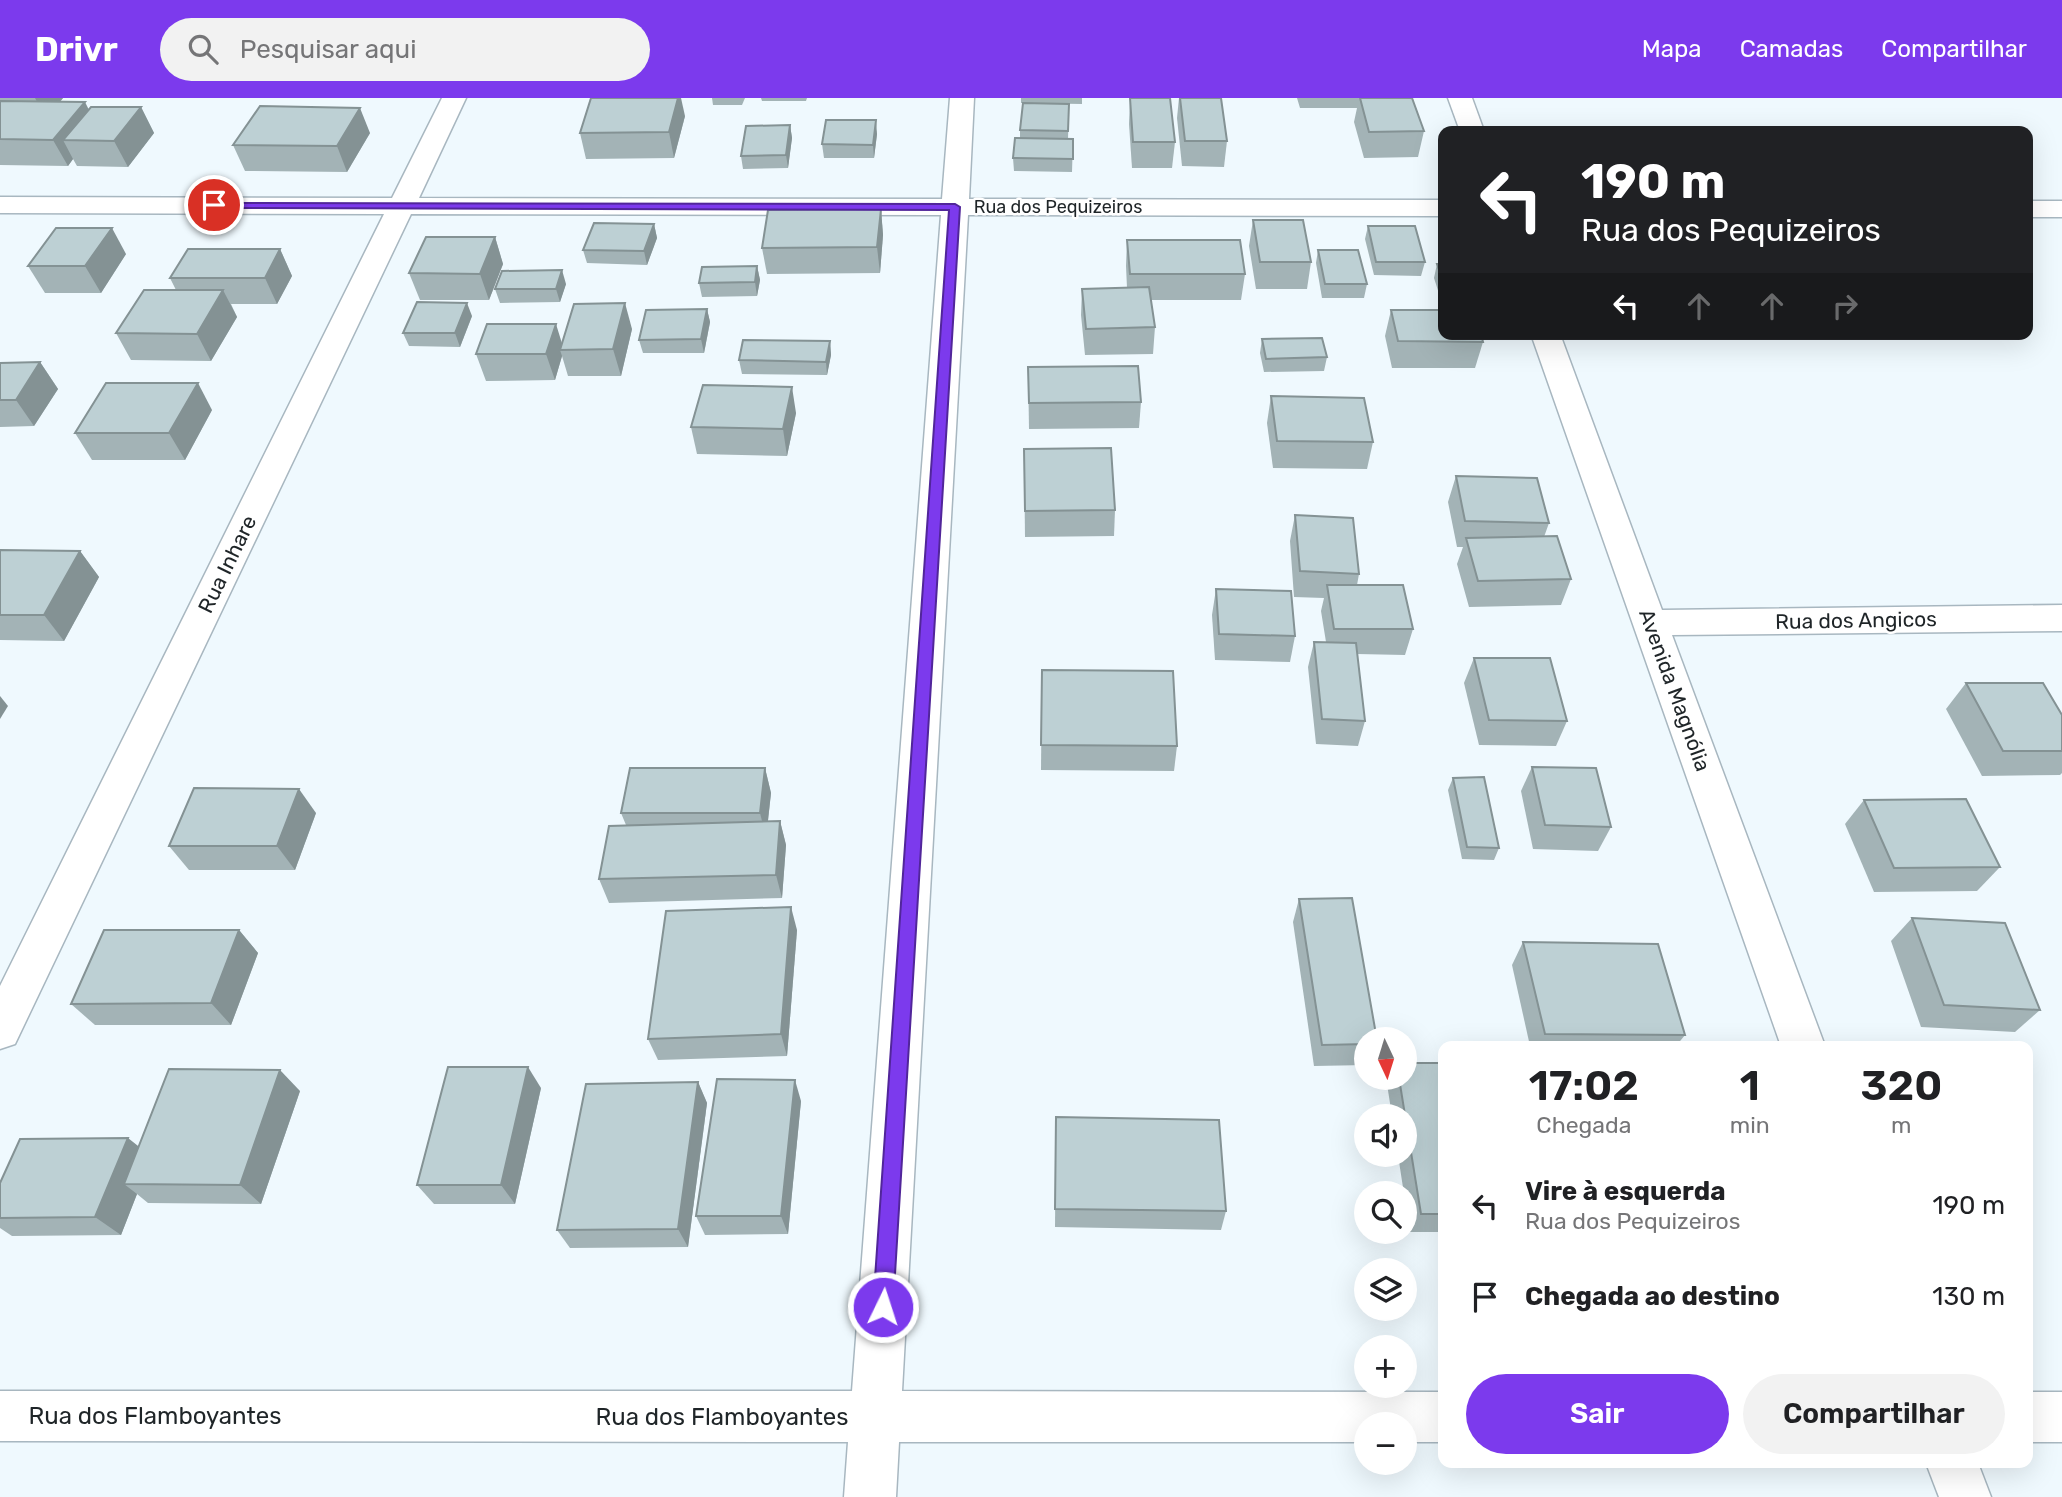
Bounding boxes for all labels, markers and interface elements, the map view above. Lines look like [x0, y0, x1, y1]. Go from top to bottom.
search box [160, 18, 650, 81]
text: Drivr [35, 30, 118, 69]
icon: search [184, 30, 222, 68]
text: Pesquisar aqui [240, 34, 417, 65]
text: Mapa [1642, 35, 1702, 63]
text: Camadas [1740, 35, 1843, 63]
text: Compartilhar [1881, 35, 2027, 63]
text: 190 m [1581, 152, 1725, 210]
icon: left [1466, 154, 1557, 245]
pin [184, 175, 244, 235]
icon: arrive [195, 186, 233, 224]
street label: Rua dos Pequizeiros [974, 196, 1142, 218]
text: Rua dos Pequizeiros [1581, 211, 1881, 249]
icon: left [1607, 287, 1645, 325]
icon: ahead [1680, 287, 1718, 325]
icon: ahead [1753, 287, 1791, 325]
icon: right [1826, 287, 1864, 325]
street label: Rua Inhare [193, 511, 261, 617]
street label: Avenida Magnólia [1634, 605, 1716, 775]
street label: Rua dos Angicos [1775, 606, 1937, 634]
north arrow [1354, 1027, 1418, 1090]
map controls [1354, 1027, 1417, 1475]
text: 17:02 [1529, 1061, 1639, 1111]
text: 1 [1740, 1061, 1760, 1111]
text: 320 [1860, 1061, 1942, 1111]
button: sound [1354, 1104, 1417, 1167]
text: Chegada [1536, 1111, 1631, 1139]
text: min [1730, 1111, 1770, 1139]
text: m [1891, 1111, 1912, 1139]
text: Vire à esquerda [1525, 1176, 1726, 1207]
button: search [1354, 1181, 1417, 1244]
icon: left [1466, 1187, 1504, 1225]
text: 190 m [1932, 1190, 2005, 1221]
text: Rua dos Pequizeiros [1525, 1207, 1741, 1235]
button: layers [1354, 1258, 1417, 1321]
position arrow [846, 1270, 920, 1344]
icon: arrive [1466, 1278, 1504, 1316]
text: Chegada ao destino [1525, 1281, 1780, 1312]
text: 130 m [1932, 1281, 2005, 1312]
button: + [1354, 1335, 1417, 1398]
button: Sair [1466, 1374, 1729, 1454]
button: Compartilhar [1743, 1374, 2005, 1454]
street label: Rua dos Flamboyantes [29, 1402, 281, 1430]
street label: Rua dos Flamboyantes [596, 1403, 848, 1431]
button: − [1354, 1412, 1417, 1475]

